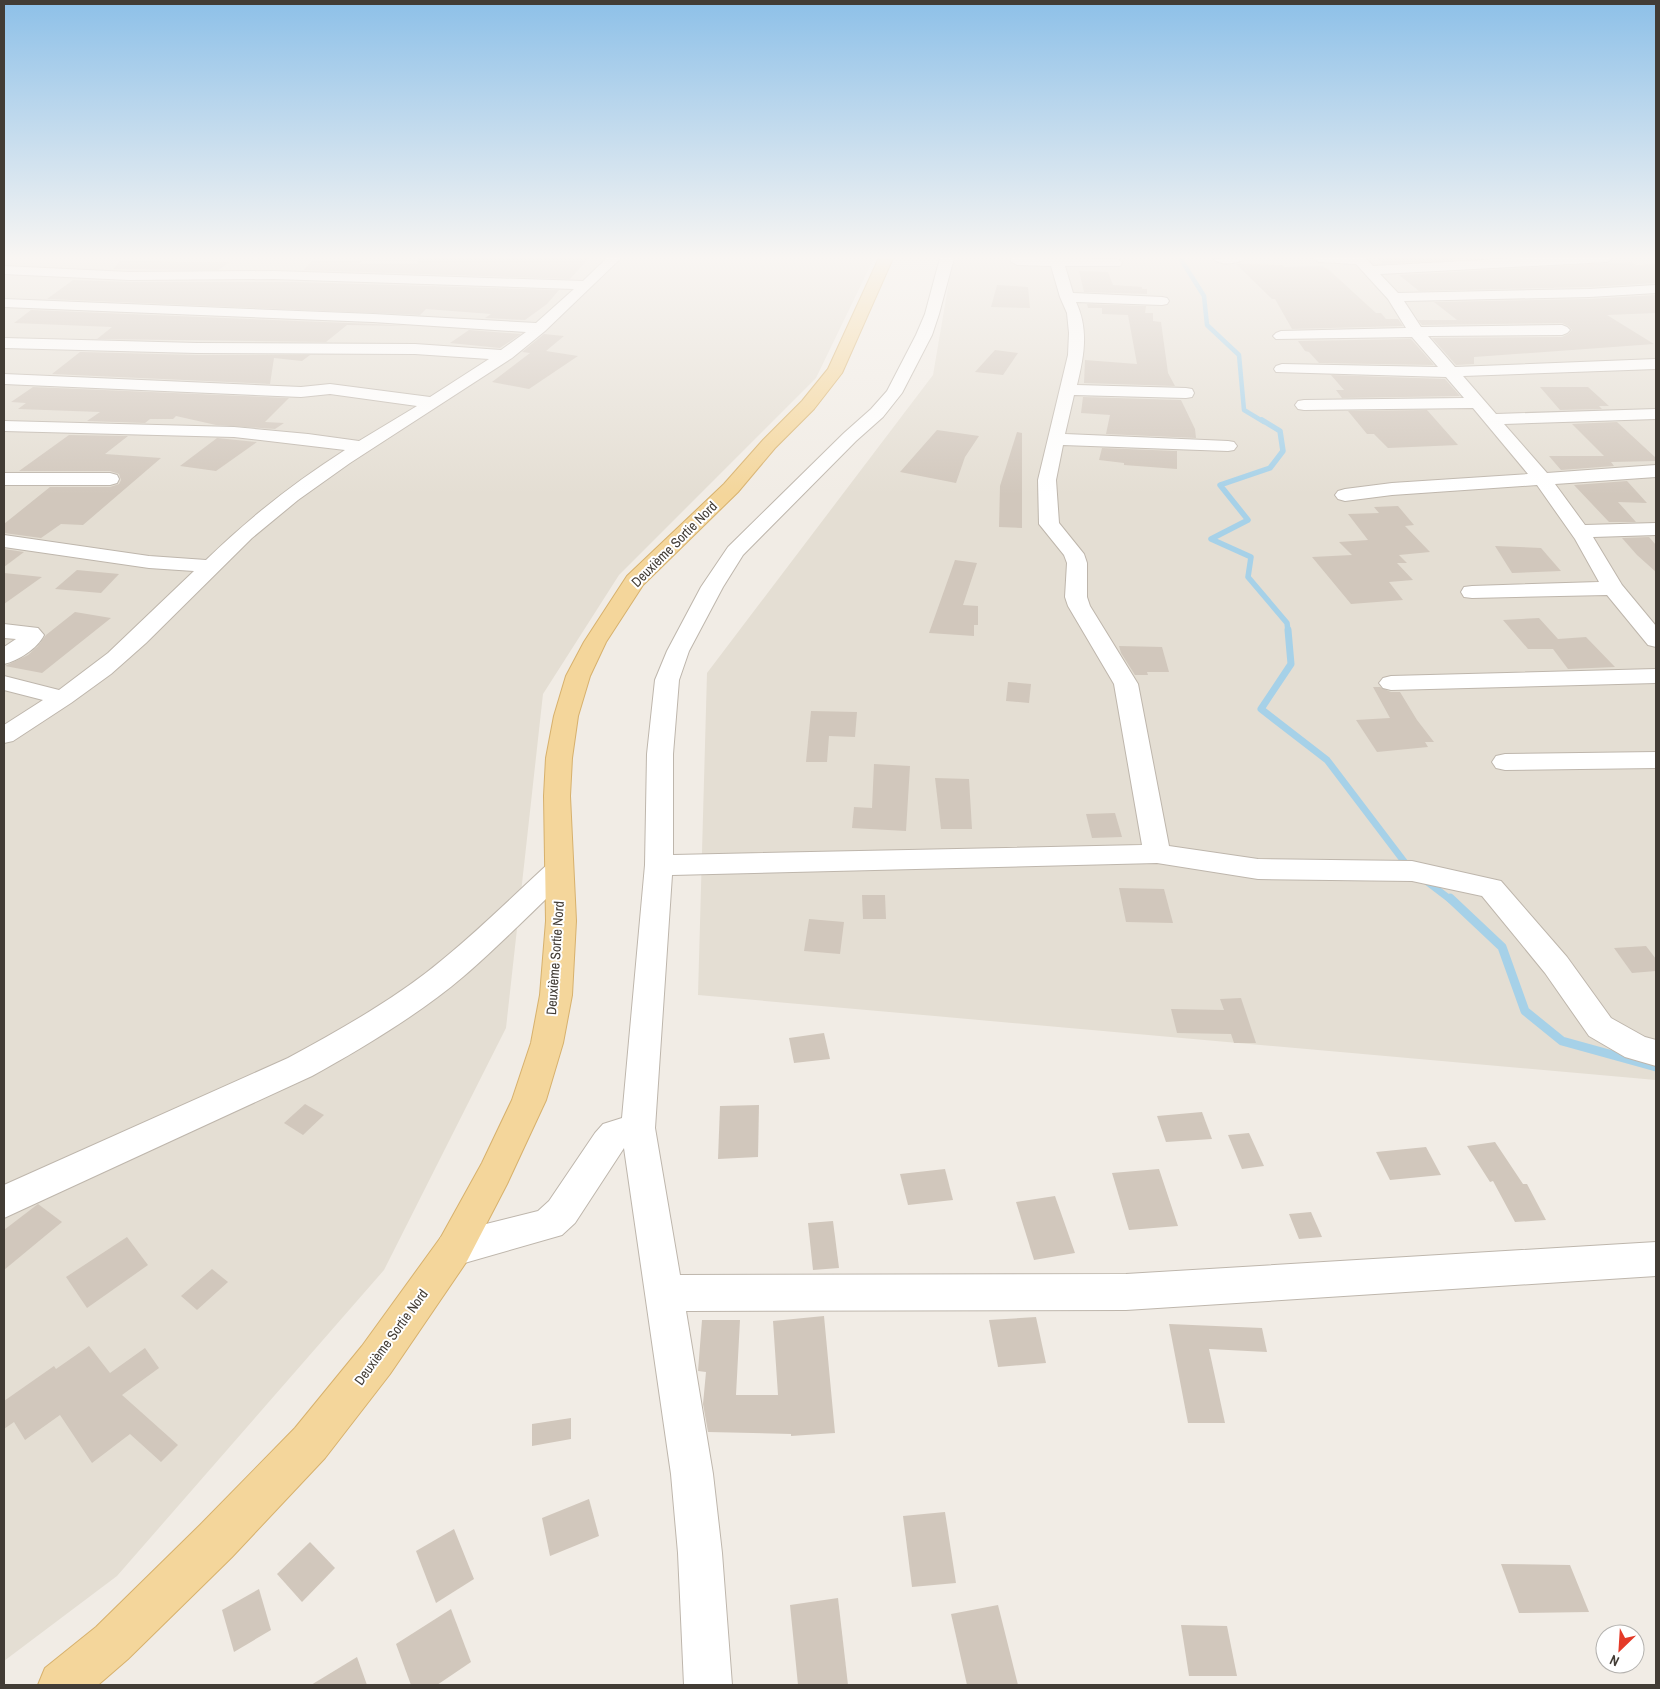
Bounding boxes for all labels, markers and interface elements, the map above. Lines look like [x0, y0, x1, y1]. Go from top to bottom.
street label: Deuxième Sortie Nord [627, 497, 721, 591]
street label: Deuxième Sortie Nord [542, 900, 568, 1016]
street label: Deuxième Sortie Nord [350, 1286, 432, 1388]
north arrow [1595, 1624, 1645, 1674]
text: N [1607, 1651, 1622, 1671]

